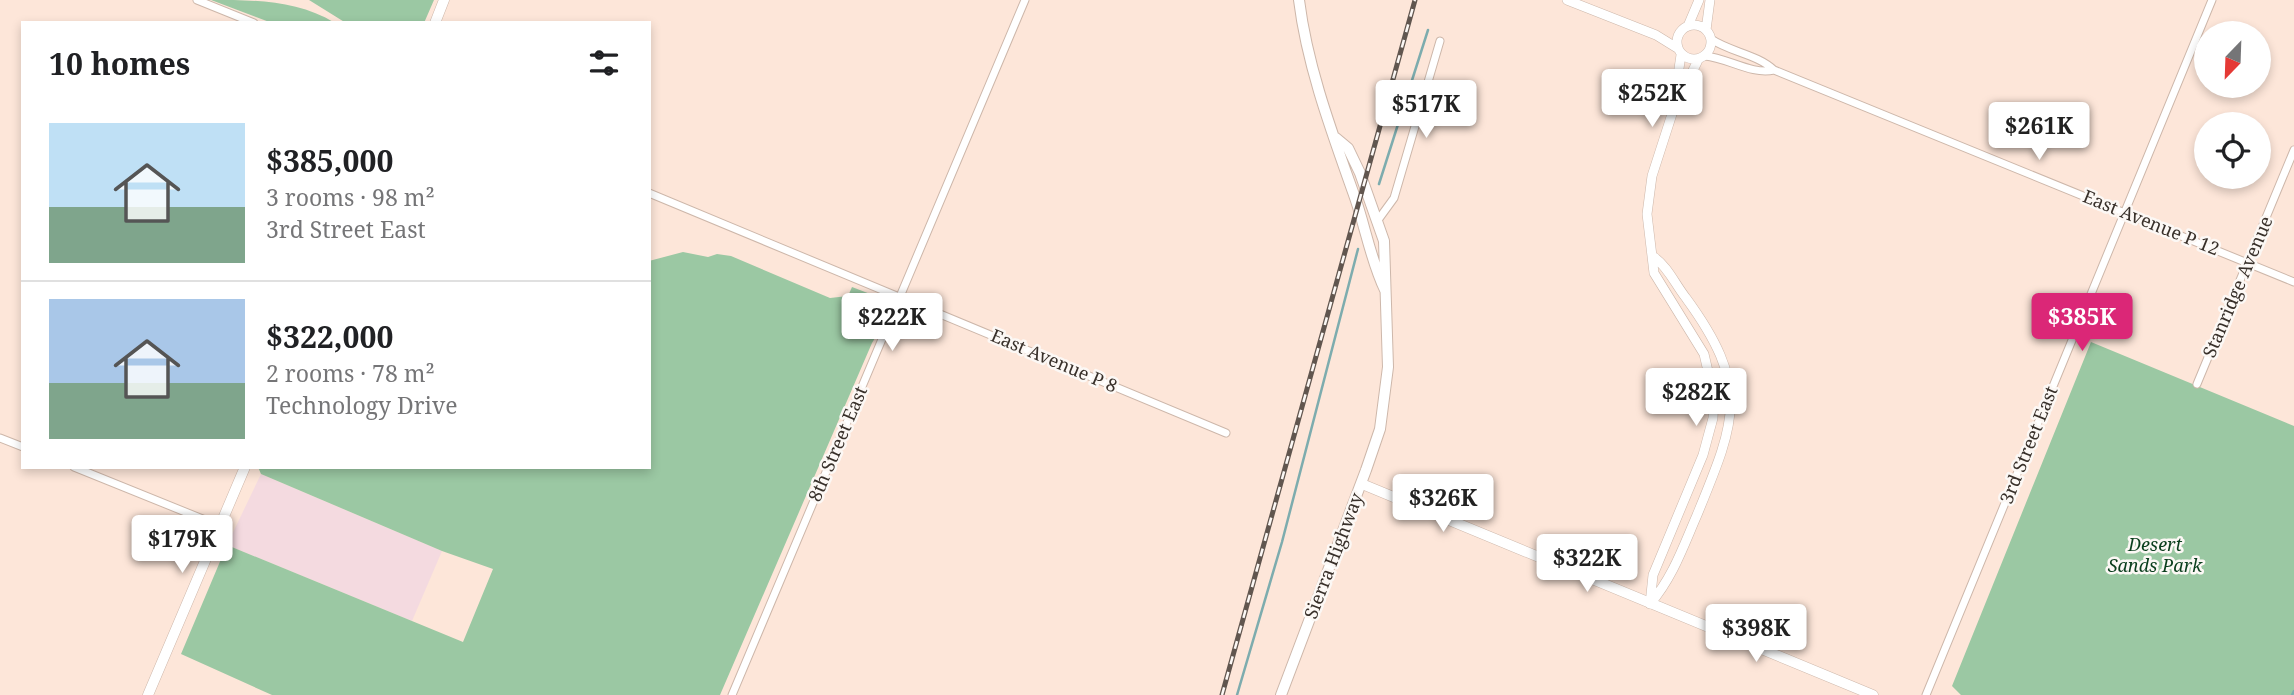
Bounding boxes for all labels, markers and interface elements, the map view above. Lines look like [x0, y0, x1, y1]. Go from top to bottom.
north arrow [2194, 21, 2272, 98]
map controls [2194, 21, 2271, 189]
text: 10 homes [49, 43, 190, 84]
icon: filters [585, 44, 623, 82]
pin: $252K [1603, 69, 1701, 129]
text: $252K [1618, 76, 1686, 108]
pin: $517K [1377, 80, 1475, 140]
text: $517K [1392, 87, 1460, 119]
pin: $261K [1990, 102, 2088, 162]
text: $261K [2005, 109, 2073, 141]
button: locate [2194, 112, 2271, 189]
text: $385,000 [266, 140, 393, 181]
icon: home [105, 151, 189, 235]
text: 3 rooms · 98 m² [266, 181, 435, 213]
street label: East Avenue P 12 [2080, 184, 2223, 260]
street label: Stanridge Avenue [2196, 212, 2278, 361]
text: 3rd Street East [266, 213, 426, 245]
pin: $222K [843, 294, 941, 353]
pin: $385K [2033, 294, 2131, 353]
text: $222K [858, 300, 926, 332]
text: $385K [2048, 300, 2116, 332]
text: $322,000 [266, 316, 393, 357]
street label: East Avenue P 8 [988, 323, 1121, 398]
icon: home [105, 327, 189, 411]
text: 2 rooms · 78 m² [266, 357, 435, 389]
pin: $282K [1647, 368, 1745, 428]
text: $282K [1662, 375, 1730, 407]
street label: 8th Street East [802, 382, 872, 505]
street label: 3rd Street East [1994, 382, 2063, 507]
text: Technology Drive [266, 389, 458, 421]
pin: $326K [1394, 475, 1492, 534]
text: $326K [1409, 481, 1477, 513]
street label: Sierra Highway [1298, 488, 1368, 622]
pin: $179K [133, 516, 231, 575]
text: $179K [148, 522, 216, 554]
park label: Desert Sands Park [2108, 532, 2203, 577]
pin: $322K [1538, 534, 1636, 594]
text: $322K [1553, 541, 1621, 573]
pin: $398K [1707, 604, 1805, 664]
text: $398K [1722, 611, 1790, 643]

